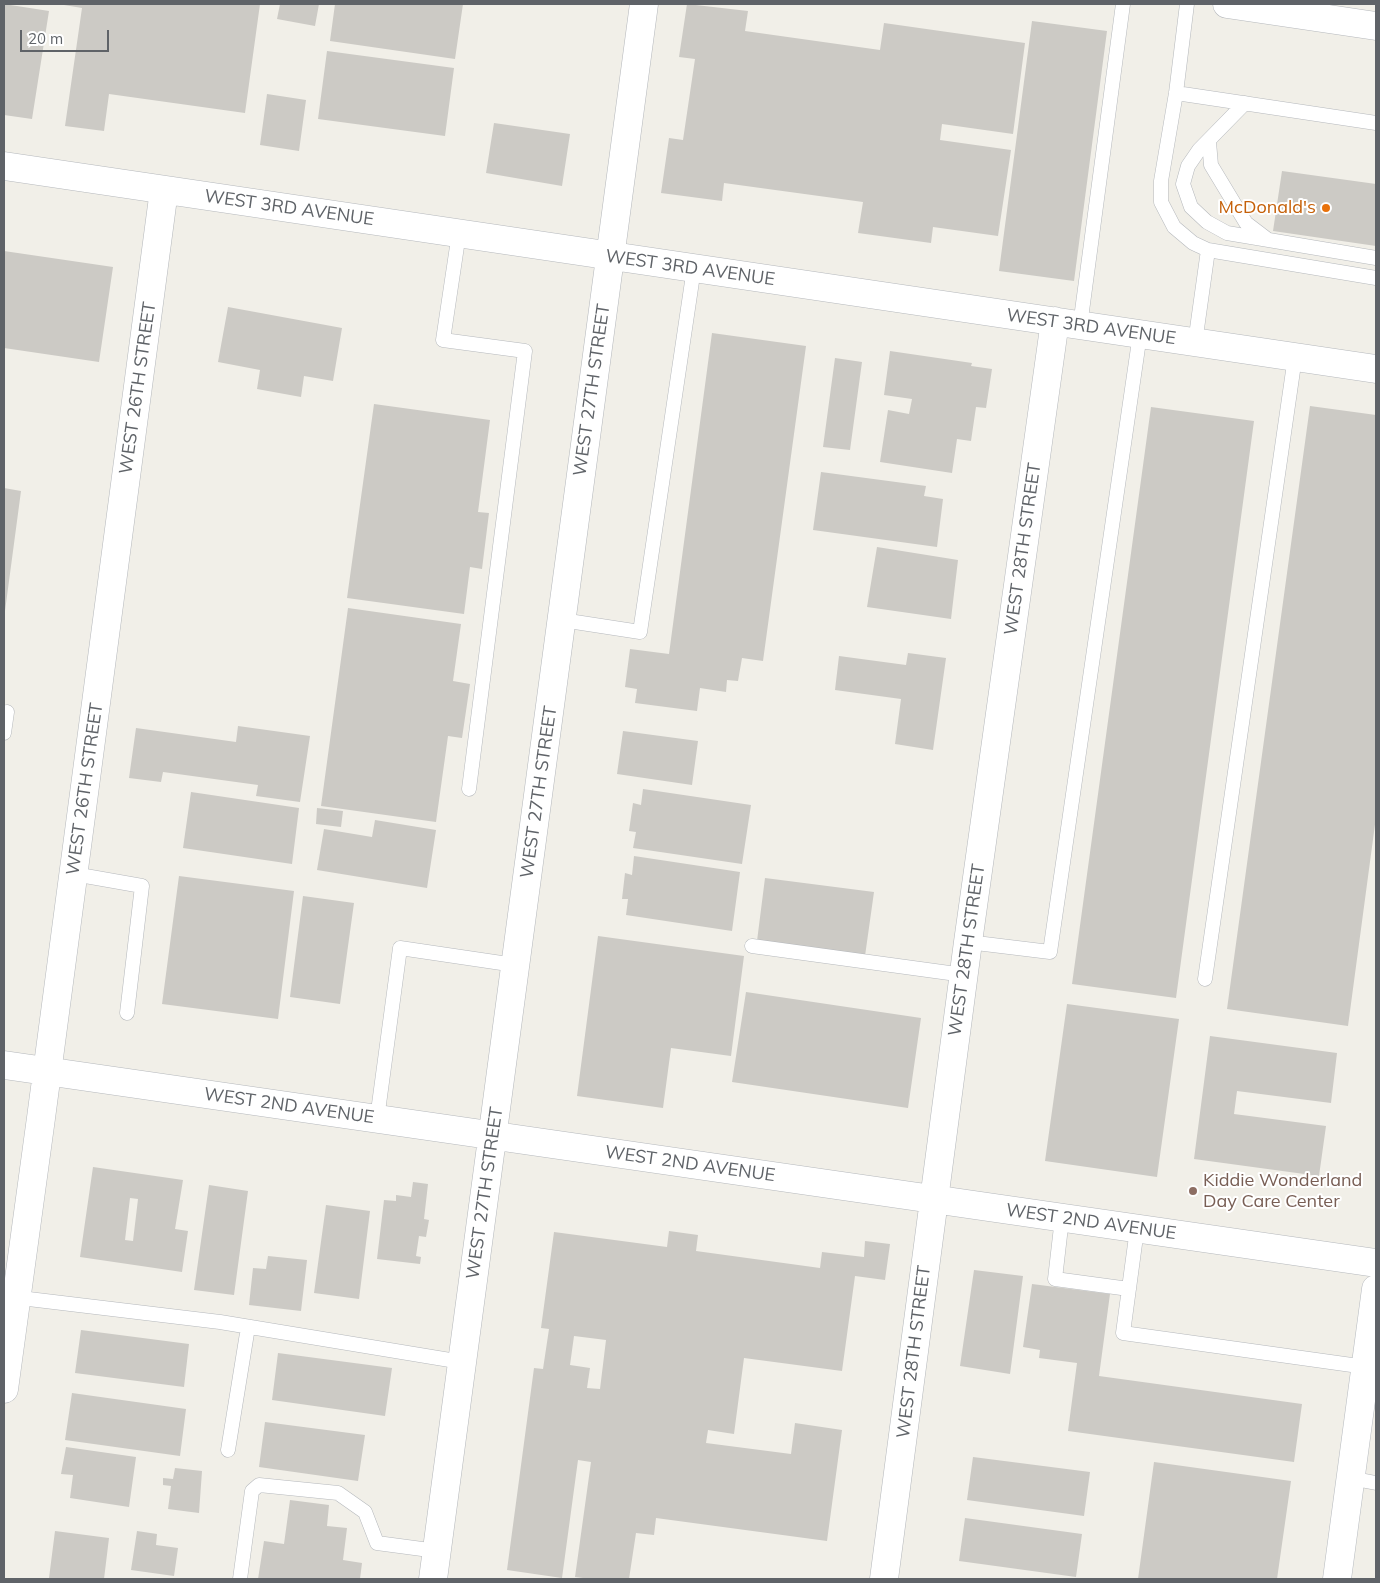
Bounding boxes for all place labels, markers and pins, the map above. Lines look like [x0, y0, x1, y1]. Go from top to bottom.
place label: McDonald's [1219, 197, 1316, 219]
marker: McDonald's [1320, 202, 1332, 214]
place label: Kiddie Wonderland Day Care Center [1203, 1170, 1362, 1212]
marker: Kiddie Wonderland Day Care Center [1187, 1185, 1199, 1197]

